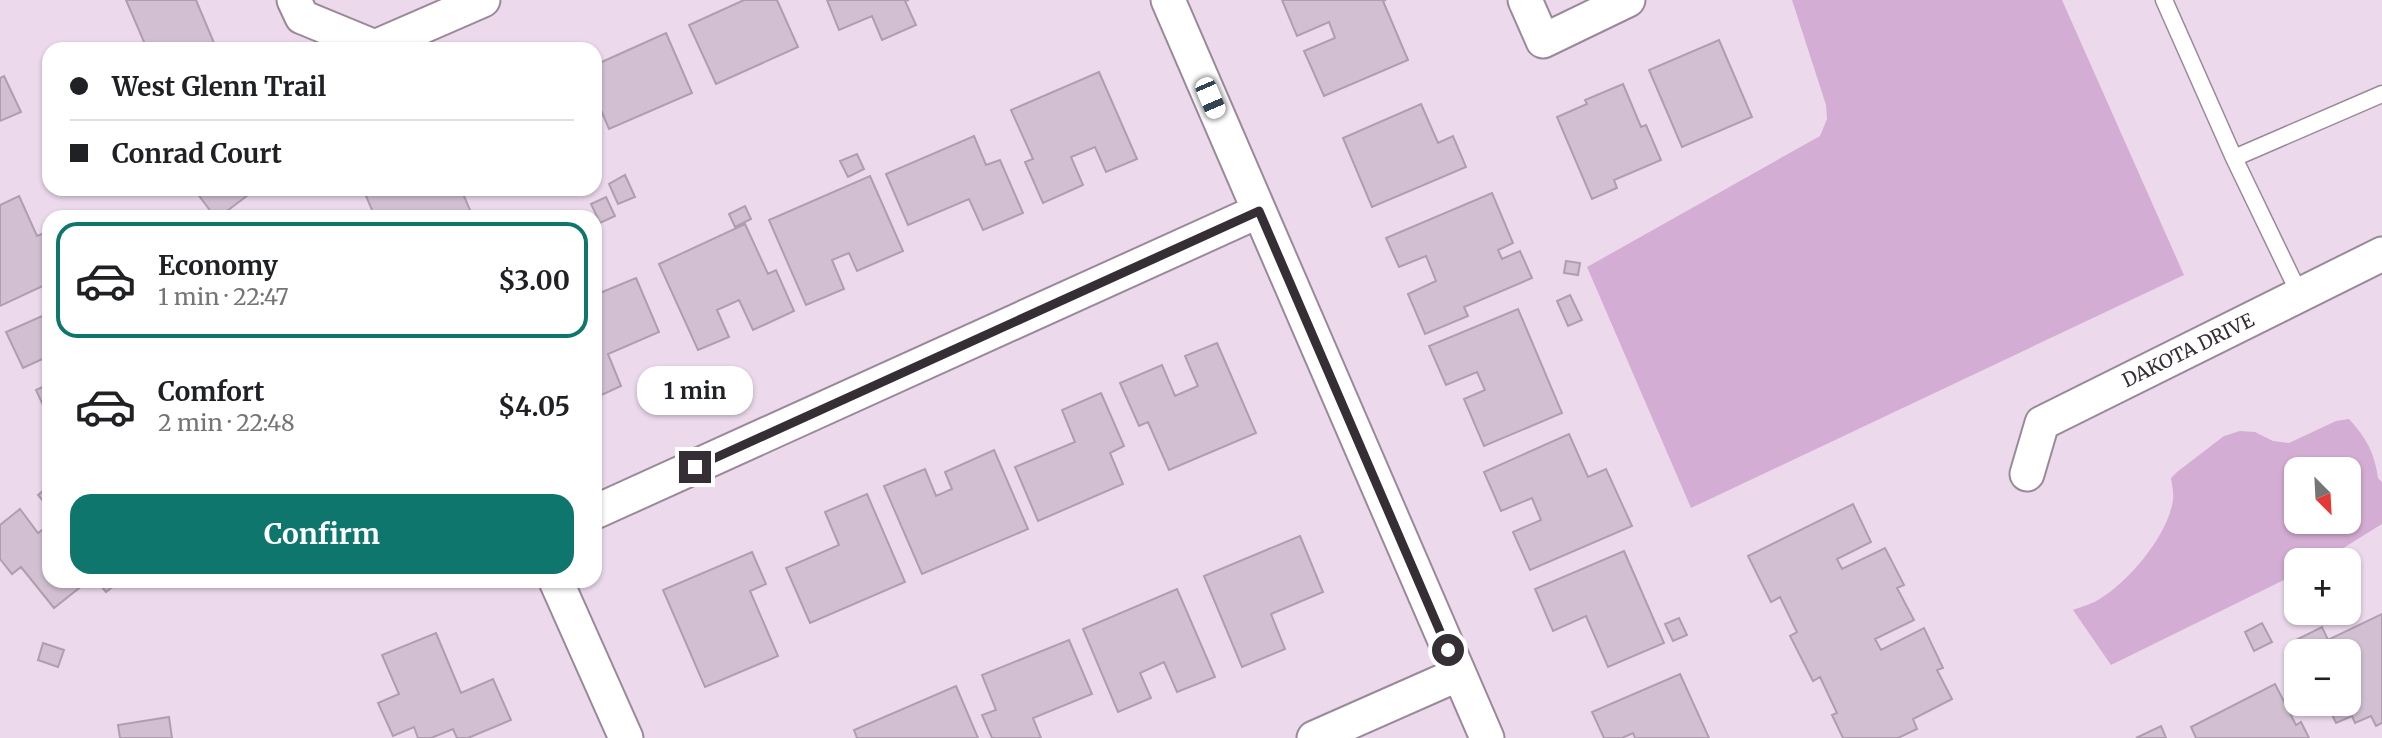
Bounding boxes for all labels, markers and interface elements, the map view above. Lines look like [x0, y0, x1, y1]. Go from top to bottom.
text: West Glenn Trail [112, 70, 326, 103]
car [1193, 75, 1228, 121]
text: Conrad Court [112, 137, 282, 170]
icon: car [74, 249, 137, 312]
text: Economy [158, 249, 278, 282]
text: $3.00 [498, 264, 570, 297]
text: 1 min · 22:47 [158, 282, 289, 311]
street label: DAKOTA DRIVE [2118, 308, 2258, 392]
callout: 1 min [637, 365, 753, 414]
icon: car [74, 375, 137, 438]
text: Comfort [158, 375, 264, 408]
text: 1 min [664, 376, 726, 405]
text: $4.05 [498, 390, 570, 423]
text: 2 min · 22:48 [158, 408, 295, 437]
route end [679, 451, 711, 483]
north arrow [2284, 457, 2361, 534]
map controls [2284, 457, 2361, 716]
button: Confirm [70, 494, 574, 574]
button: + [2284, 548, 2361, 625]
route start [1432, 634, 1464, 666]
button: − [2284, 639, 2361, 716]

